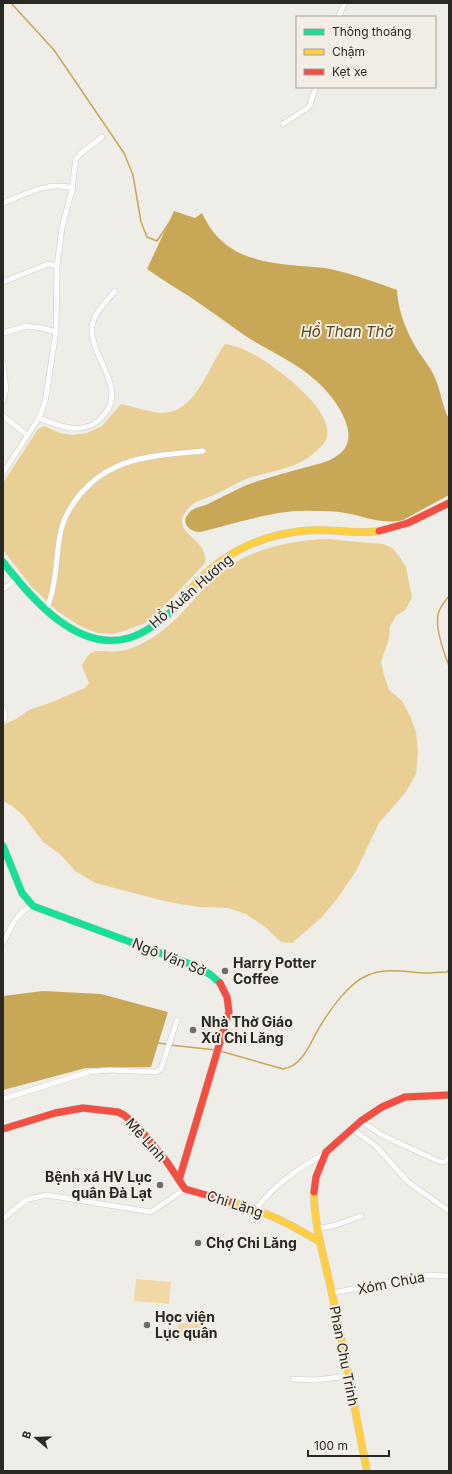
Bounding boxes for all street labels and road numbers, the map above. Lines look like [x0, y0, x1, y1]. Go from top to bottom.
street label: Hồ Xuân Hương [146, 550, 236, 631]
street label: Ngô Văn Sở [130, 934, 208, 979]
street label: Mê Linh [122, 1114, 170, 1165]
street label: Chi Lăng [205, 1186, 266, 1221]
street label: Xóm Chùa [356, 1268, 426, 1297]
street label: Phan Chu Trinh [326, 1304, 363, 1407]

